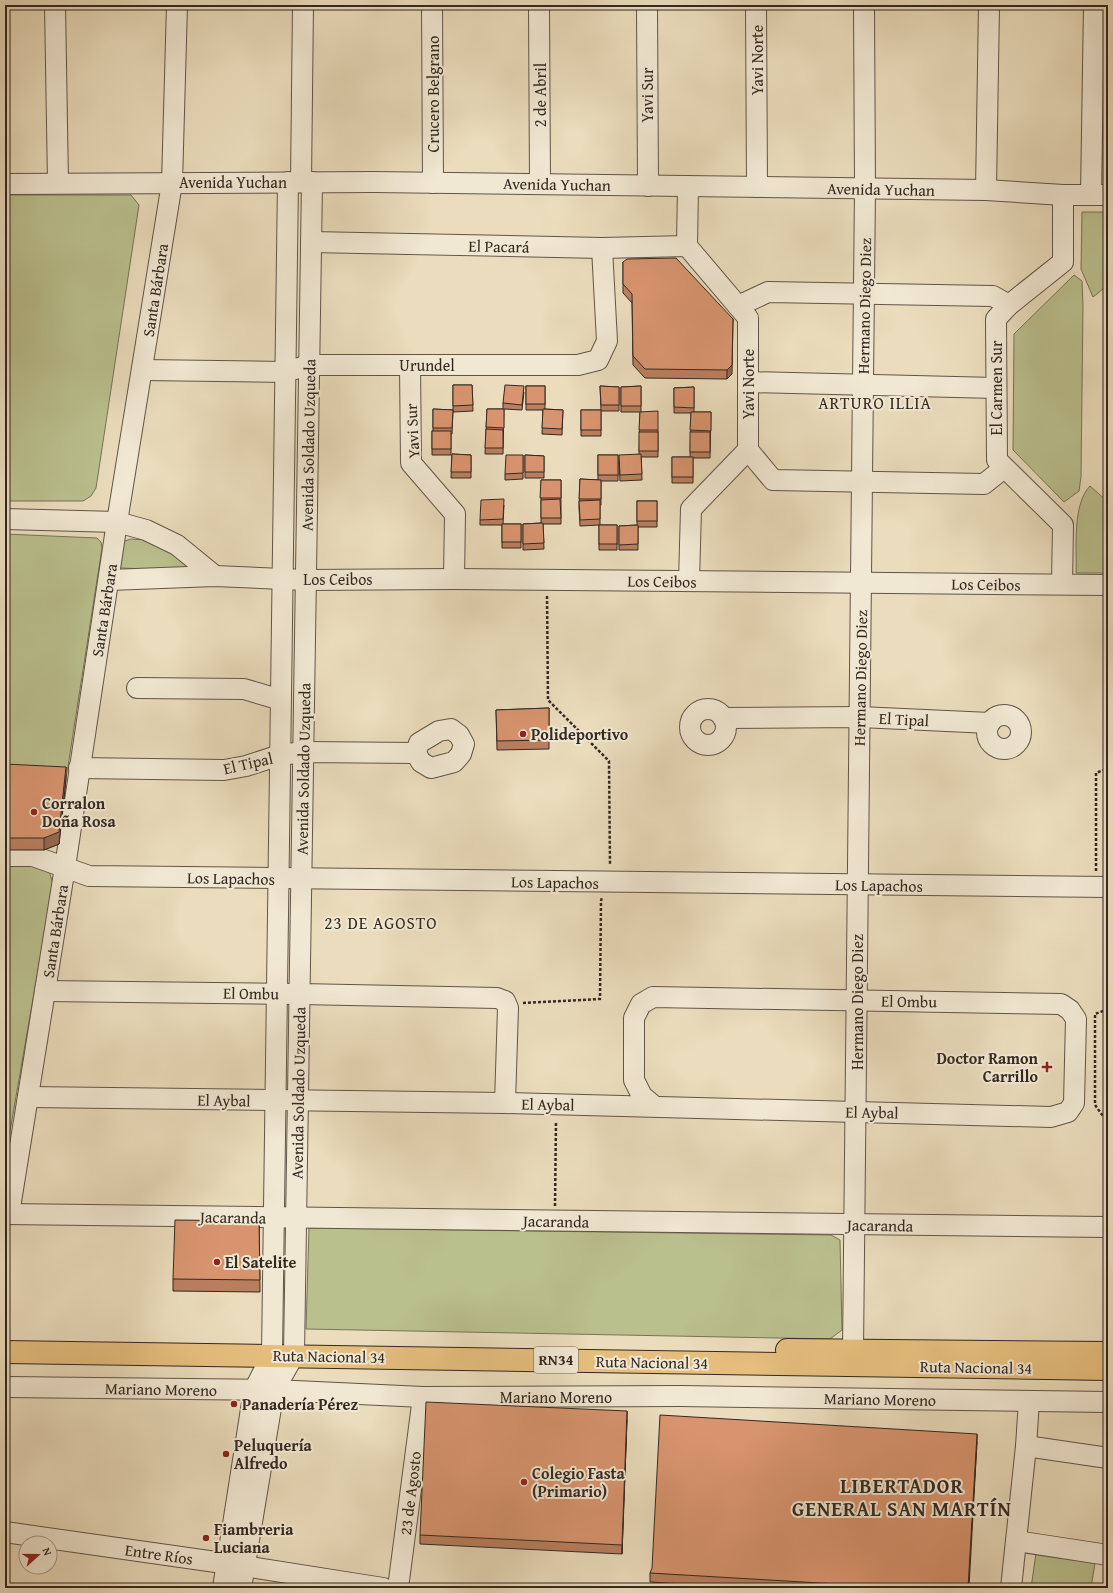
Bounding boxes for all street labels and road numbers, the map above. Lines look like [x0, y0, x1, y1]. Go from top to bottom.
street label: Yavi Norte [745, 25, 769, 95]
street label: Crucero Belgrano [421, 36, 445, 152]
street label: 2 de Abril [528, 62, 552, 127]
street label: Yavi Sur [635, 67, 659, 123]
street label: Avenida Yuchan [179, 170, 287, 194]
street label: Avenida Yuchan [503, 171, 611, 197]
street label: Avenida Yuchan [827, 176, 935, 202]
street label: El Pacará [468, 233, 530, 259]
street label: Hermano Diego Diez [851, 238, 877, 374]
street label: Santa Bárbara [136, 241, 174, 338]
street label: El Carmen Sur [984, 340, 1008, 436]
street label: Yavi Norte [736, 349, 760, 419]
street label: Urundel [399, 353, 455, 377]
street label: Avenida Soldado Uzqueda [294, 358, 322, 531]
street label: Yavi Sur [399, 402, 425, 459]
street label: Santa Bárbara [85, 561, 123, 658]
street label: Los Ceibos [303, 567, 373, 591]
street label: Los Ceibos [627, 568, 697, 594]
street label: Los Ceibos [951, 571, 1021, 597]
street label: Hermano Diego Diez [847, 610, 873, 746]
street label: Avenida Soldado Uzqueda [289, 682, 317, 855]
street label: El Tipal [878, 706, 930, 732]
street label: El Tipal [221, 746, 276, 780]
street label: Los Lapachos [187, 865, 275, 891]
street label: Los Lapachos [511, 869, 599, 895]
street label: Los Lapachos [835, 872, 923, 898]
street label: Santa Bárbara [36, 882, 74, 979]
street label: Hermano Diego Diez [845, 934, 869, 1070]
street label: El Ombu [223, 981, 279, 1005]
street label: El Ombu [881, 989, 937, 1013]
street label: Avenida Soldado Uzqueda [284, 1006, 312, 1179]
street label: El Aybal [197, 1088, 251, 1112]
street label: El Aybal [521, 1092, 575, 1116]
street label: El Aybal [845, 1100, 899, 1124]
street label: Jacaranda [198, 1204, 267, 1230]
street label: Jacaranda [521, 1208, 590, 1234]
street label: Jacaranda [845, 1212, 914, 1238]
street label: Ruta Nacional 34 [273, 1343, 386, 1369]
road number: RN34 [534, 1347, 578, 1373]
street label: Ruta Nacional 34 [596, 1349, 709, 1375]
street label: Ruta Nacional 34 [920, 1354, 1033, 1380]
street label: Mariano Moreno [105, 1376, 217, 1402]
street label: Mariano Moreno [500, 1385, 612, 1409]
street label: Mariano Moreno [824, 1386, 936, 1412]
street label: 23 de Agosto [393, 1450, 427, 1536]
street label: Entre Ríos [123, 1537, 195, 1571]

